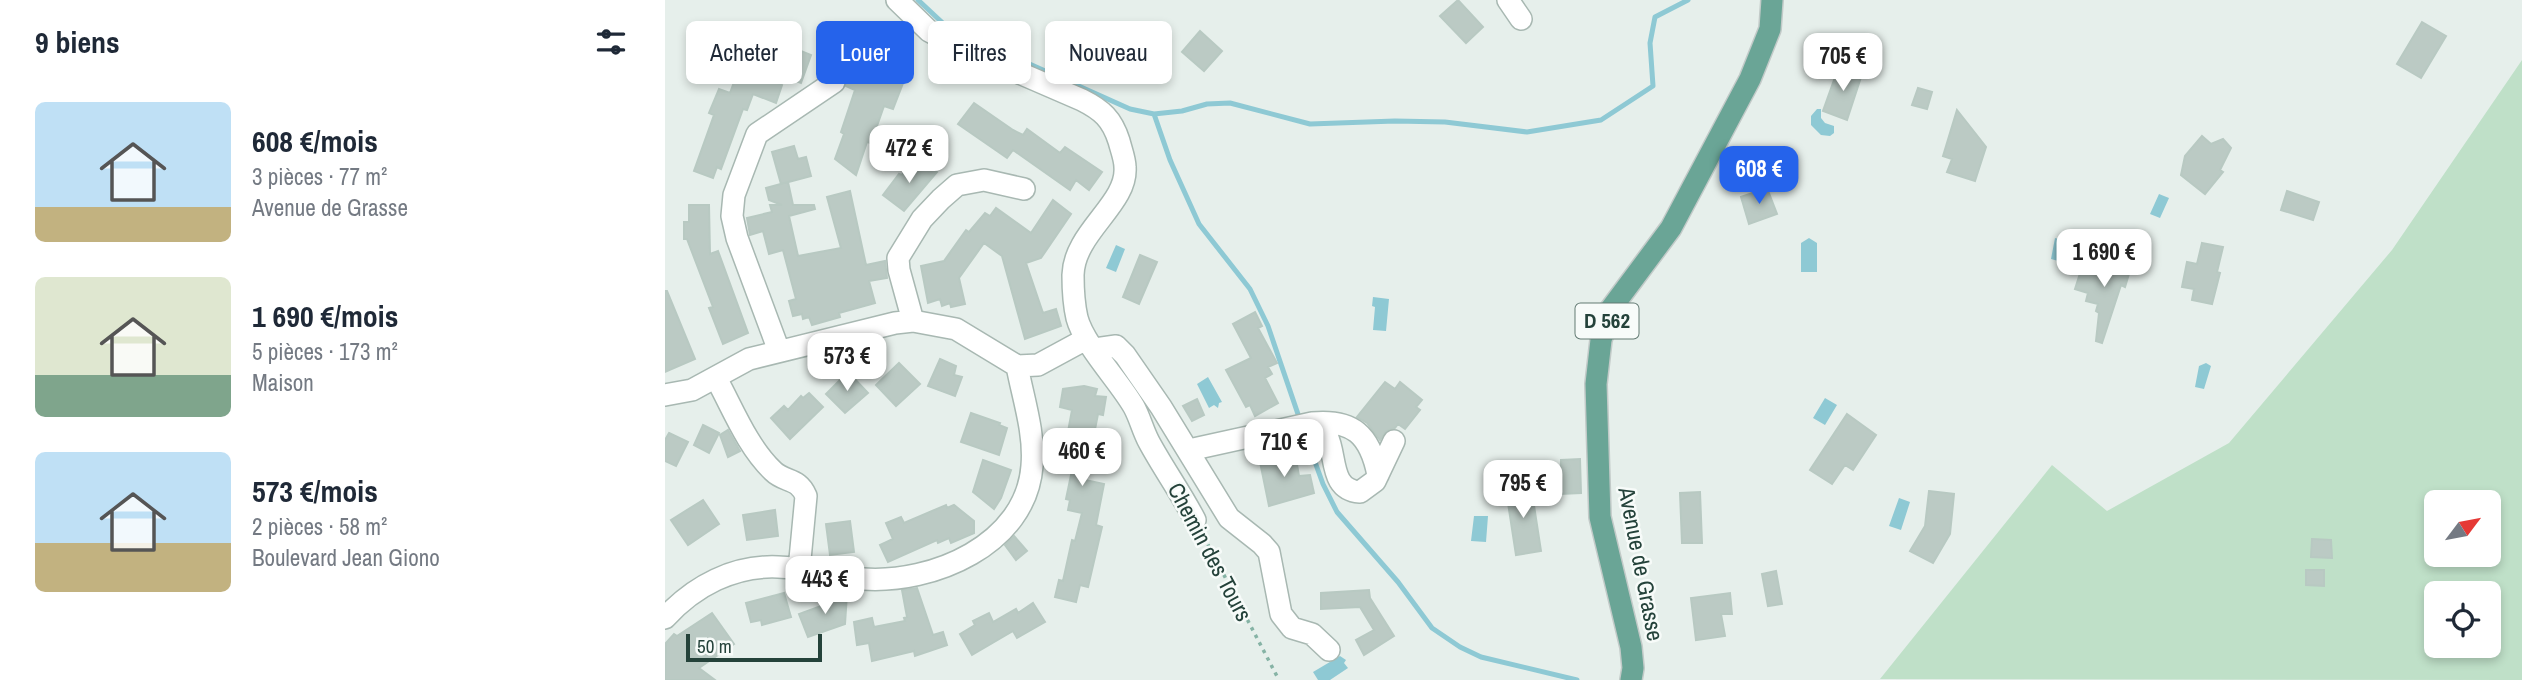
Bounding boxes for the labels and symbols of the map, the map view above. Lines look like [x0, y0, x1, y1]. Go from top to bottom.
pin: 705 € [1794, 34, 1892, 93]
pin: 472 € [860, 125, 958, 185]
pin: 608 € [1710, 146, 1808, 206]
pin: 1 690 € [2039, 230, 2169, 289]
road number: D 562 [1576, 304, 1639, 338]
pin: 573 € [798, 334, 896, 393]
pin: 710 € [1235, 420, 1333, 479]
pin: 460 € [1033, 428, 1131, 488]
pin: 795 € [1474, 461, 1572, 520]
street label: Chemin des Tours [1161, 477, 1260, 626]
street label: Avenue de Grasse [1611, 483, 1672, 643]
north arrow [2424, 490, 2501, 567]
pin: 443 € [776, 556, 874, 616]
scale bar [686, 631, 823, 663]

